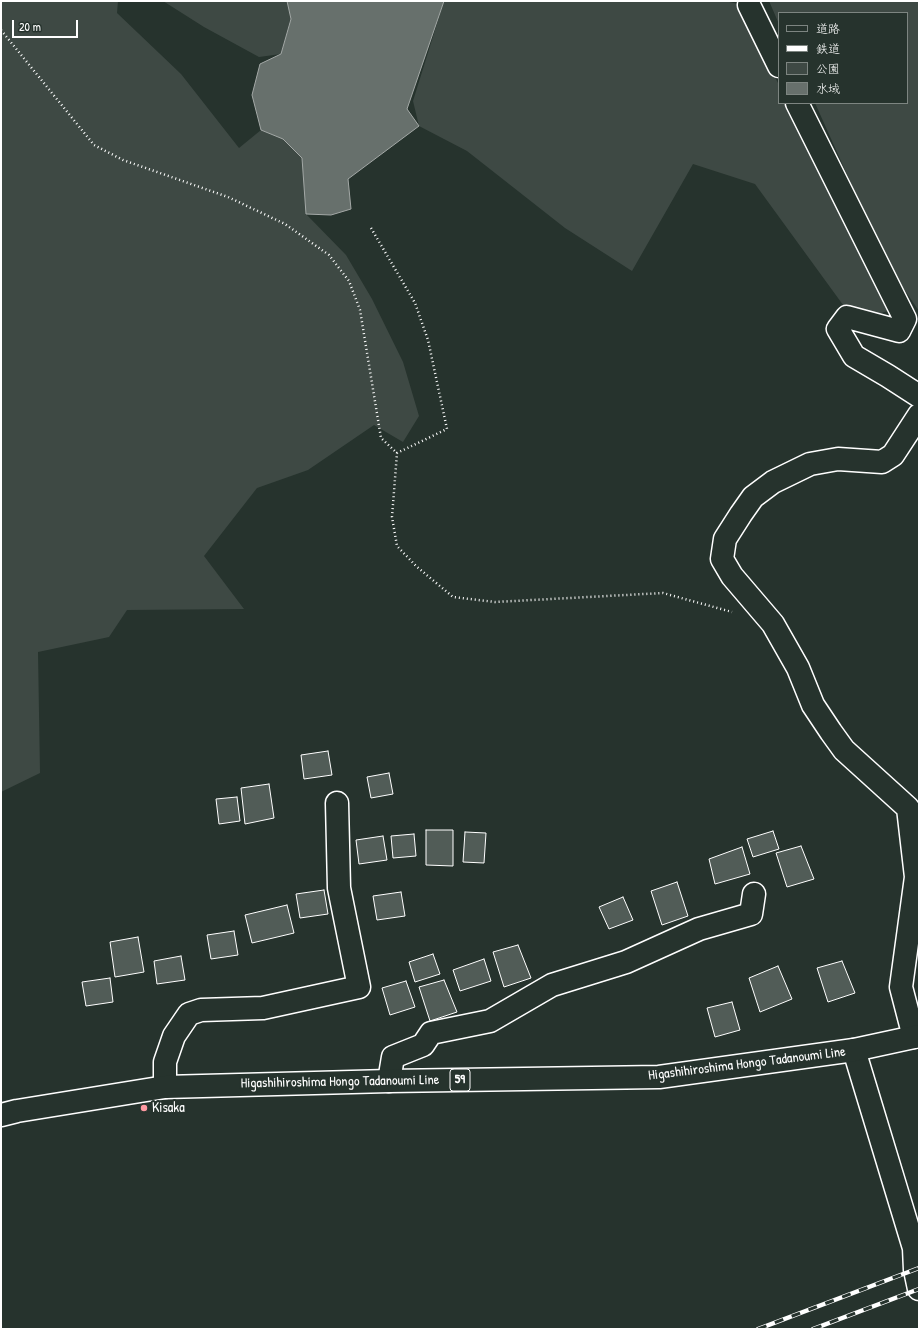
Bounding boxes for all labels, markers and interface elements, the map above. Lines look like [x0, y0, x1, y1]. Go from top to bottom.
scale bar [14, 12, 80, 38]
legend [778, 12, 908, 104]
text: 20 m [19, 18, 41, 35]
text: 道路 [816, 20, 840, 37]
text: 鉄道 [816, 40, 840, 57]
text: 公園 [816, 60, 840, 77]
text: 水域 [816, 80, 840, 97]
street label: Higashihiroshima Hongo Tadanoumi Line [647, 1044, 847, 1084]
road number: 59 [450, 1069, 470, 1091]
street label: Higashihiroshima Hongo Tadanoumi Line [240, 1072, 440, 1092]
place label: Kisaka [152, 1100, 185, 1116]
marker: Kisaka [139, 1103, 149, 1113]

